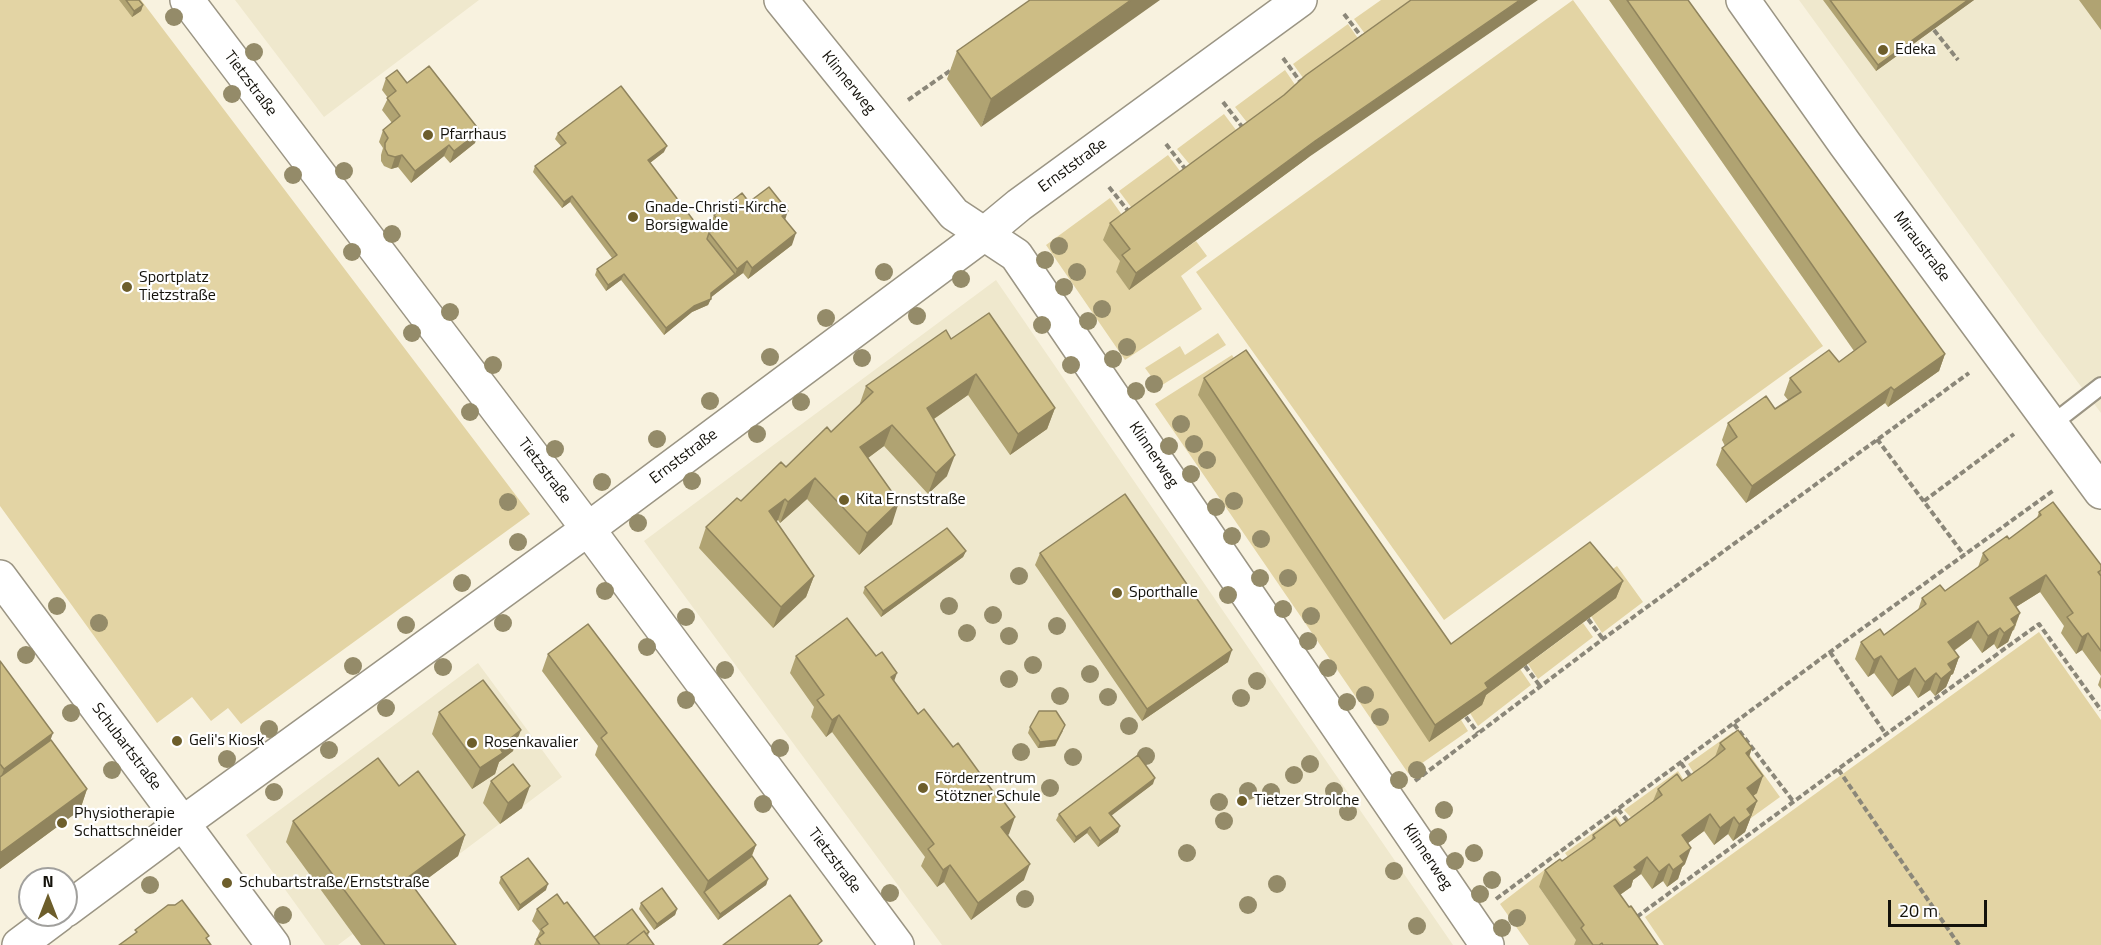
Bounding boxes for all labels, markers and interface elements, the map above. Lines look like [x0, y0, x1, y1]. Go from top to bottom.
place label: Edeka [1895, 40, 1936, 60]
marker: Edeka [1876, 43, 1890, 57]
street label: Tietzstraße [219, 48, 281, 120]
street label: Klinnerweg [817, 48, 879, 118]
place label: Pfarrhaus [440, 125, 506, 145]
marker: Pfarrhaus [421, 128, 435, 142]
street label: Ernststraße [1035, 135, 1111, 197]
place label: Gnade-Christi-Kirche Borsigwalde [645, 198, 787, 236]
street label: Miraustraße [1888, 208, 1954, 286]
marker: Gnade-Christi-Kirche Borsigwalde [626, 210, 640, 224]
place label: Sportplatz Tietzstraße [139, 268, 216, 306]
marker: Sportplatz Tietzstraße [120, 280, 134, 294]
street label: Klinnerweg [1124, 418, 1182, 492]
street label: Ernststraße [646, 425, 722, 489]
street label: Tietzstraße [513, 435, 575, 507]
place label: Kita Ernststraße [856, 490, 966, 510]
marker: Kita Ernststraße [837, 493, 851, 507]
place label: Sporthalle [1129, 583, 1198, 603]
marker: Sporthalle [1110, 586, 1124, 600]
street label: Schubartstraße [87, 700, 165, 794]
place label: Geli's Kiosk [189, 731, 265, 751]
place label: Rosenkavalier [484, 733, 578, 753]
marker: Geli's Kiosk [170, 734, 184, 748]
marker: Rosenkavalier [465, 736, 479, 750]
place label: Förderzentrum Stötzner Schule [935, 769, 1041, 807]
marker: Förderzentrum Stötzner Schule [916, 781, 930, 795]
place label: Tietzer Strolche [1254, 791, 1359, 811]
marker: Tietzer Strolche [1235, 794, 1249, 808]
place label: Physiotherapie Schattschneider [74, 804, 183, 842]
marker: Physiotherapie Schattschneider [55, 816, 69, 830]
street label: Klinnerweg [1398, 820, 1456, 894]
street label: Tietzstraße [803, 825, 865, 897]
north arrow [18, 867, 78, 927]
text: N [42, 869, 54, 893]
place label: Schubartstraße/Ernststraße [239, 873, 430, 893]
marker: Schubartstraße/Ernststraße [220, 876, 234, 890]
scale bar [1891, 888, 1990, 926]
text: 20 m [1899, 897, 1938, 924]

